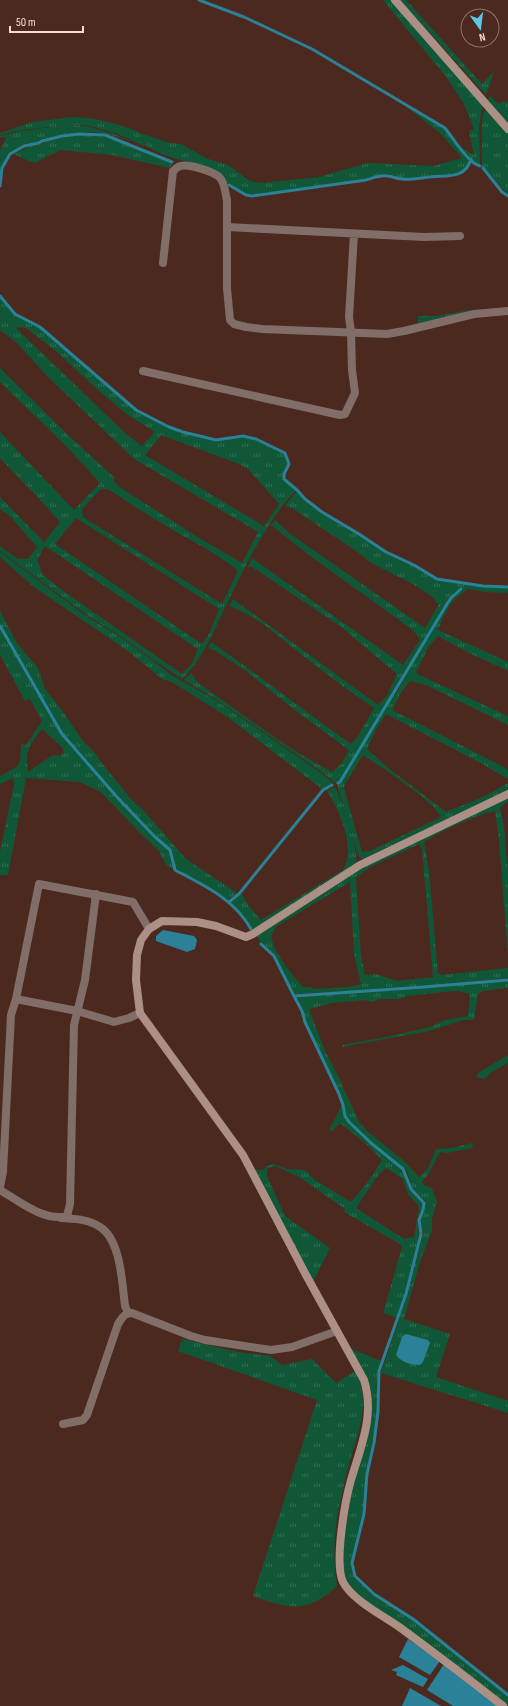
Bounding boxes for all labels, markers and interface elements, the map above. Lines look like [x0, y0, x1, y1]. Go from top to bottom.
scale bar [10, 8, 83, 34]
north arrow [460, 8, 500, 48]
text: 50 m [16, 15, 36, 30]
text: N [478, 30, 487, 44]

